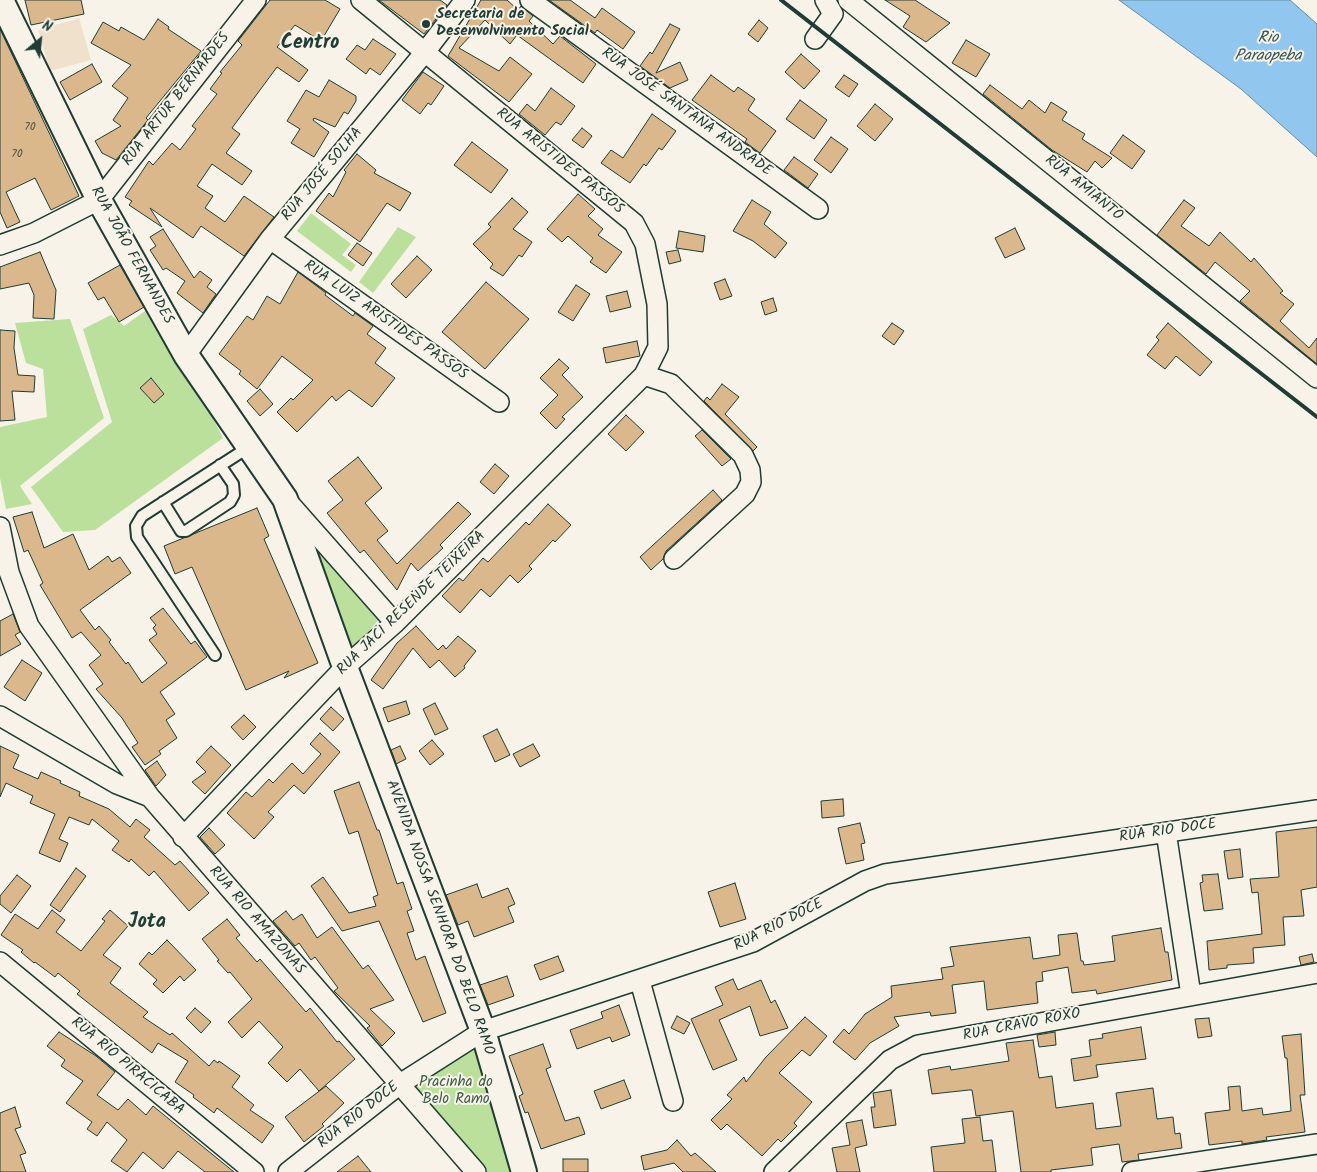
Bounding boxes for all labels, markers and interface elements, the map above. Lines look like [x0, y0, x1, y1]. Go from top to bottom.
place label: Secretaria de Desenvolvimento Social [436, 6, 589, 41]
north arrow [15, 15, 65, 65]
text: N [38, 15, 56, 39]
marker: Secretaria de Desenvolvimento Social [420, 18, 432, 30]
water label: Rio Paraopeba [1235, 29, 1301, 67]
street label: RUA ARTUR BERNARDES [119, 30, 235, 170]
district label: Centro [281, 33, 339, 57]
street label: RUA JOSÉ SANTANA ANDRADE [597, 45, 775, 181]
street label: RUA ARISTIDES PASSOS [492, 105, 626, 219]
house number: 70 [24, 121, 36, 135]
street label: RUA JOSÉ SOLHA [279, 125, 367, 225]
house number: 70 [11, 148, 23, 162]
street label: RUA AMIANTO [1040, 152, 1126, 226]
street label: RUA JOÃO FERNANDES [86, 184, 176, 328]
street label: RUA LUIZ ARISTIDES PASSOS [300, 257, 470, 385]
street label: RUA JACI RESENDE TEIXEIRA [334, 528, 490, 680]
street label: AVENIDA NOSSA SENHORA DO BELO RAMO [381, 778, 497, 1058]
street label: RUA RIO DOCE [1118, 816, 1218, 848]
street label: RUA RIO AMAZONAS [204, 863, 308, 979]
street label: RUA RIO DOCE [731, 896, 827, 956]
district label: Jota [128, 912, 166, 936]
street label: RUA CRAVO ROXO [962, 1006, 1082, 1046]
street label: RUA RIO PIRACICABA [67, 1014, 187, 1120]
park label: Pracinha do Belo Ramo [419, 1074, 493, 1109]
street label: RUA RIO DOCE [315, 1079, 403, 1153]

